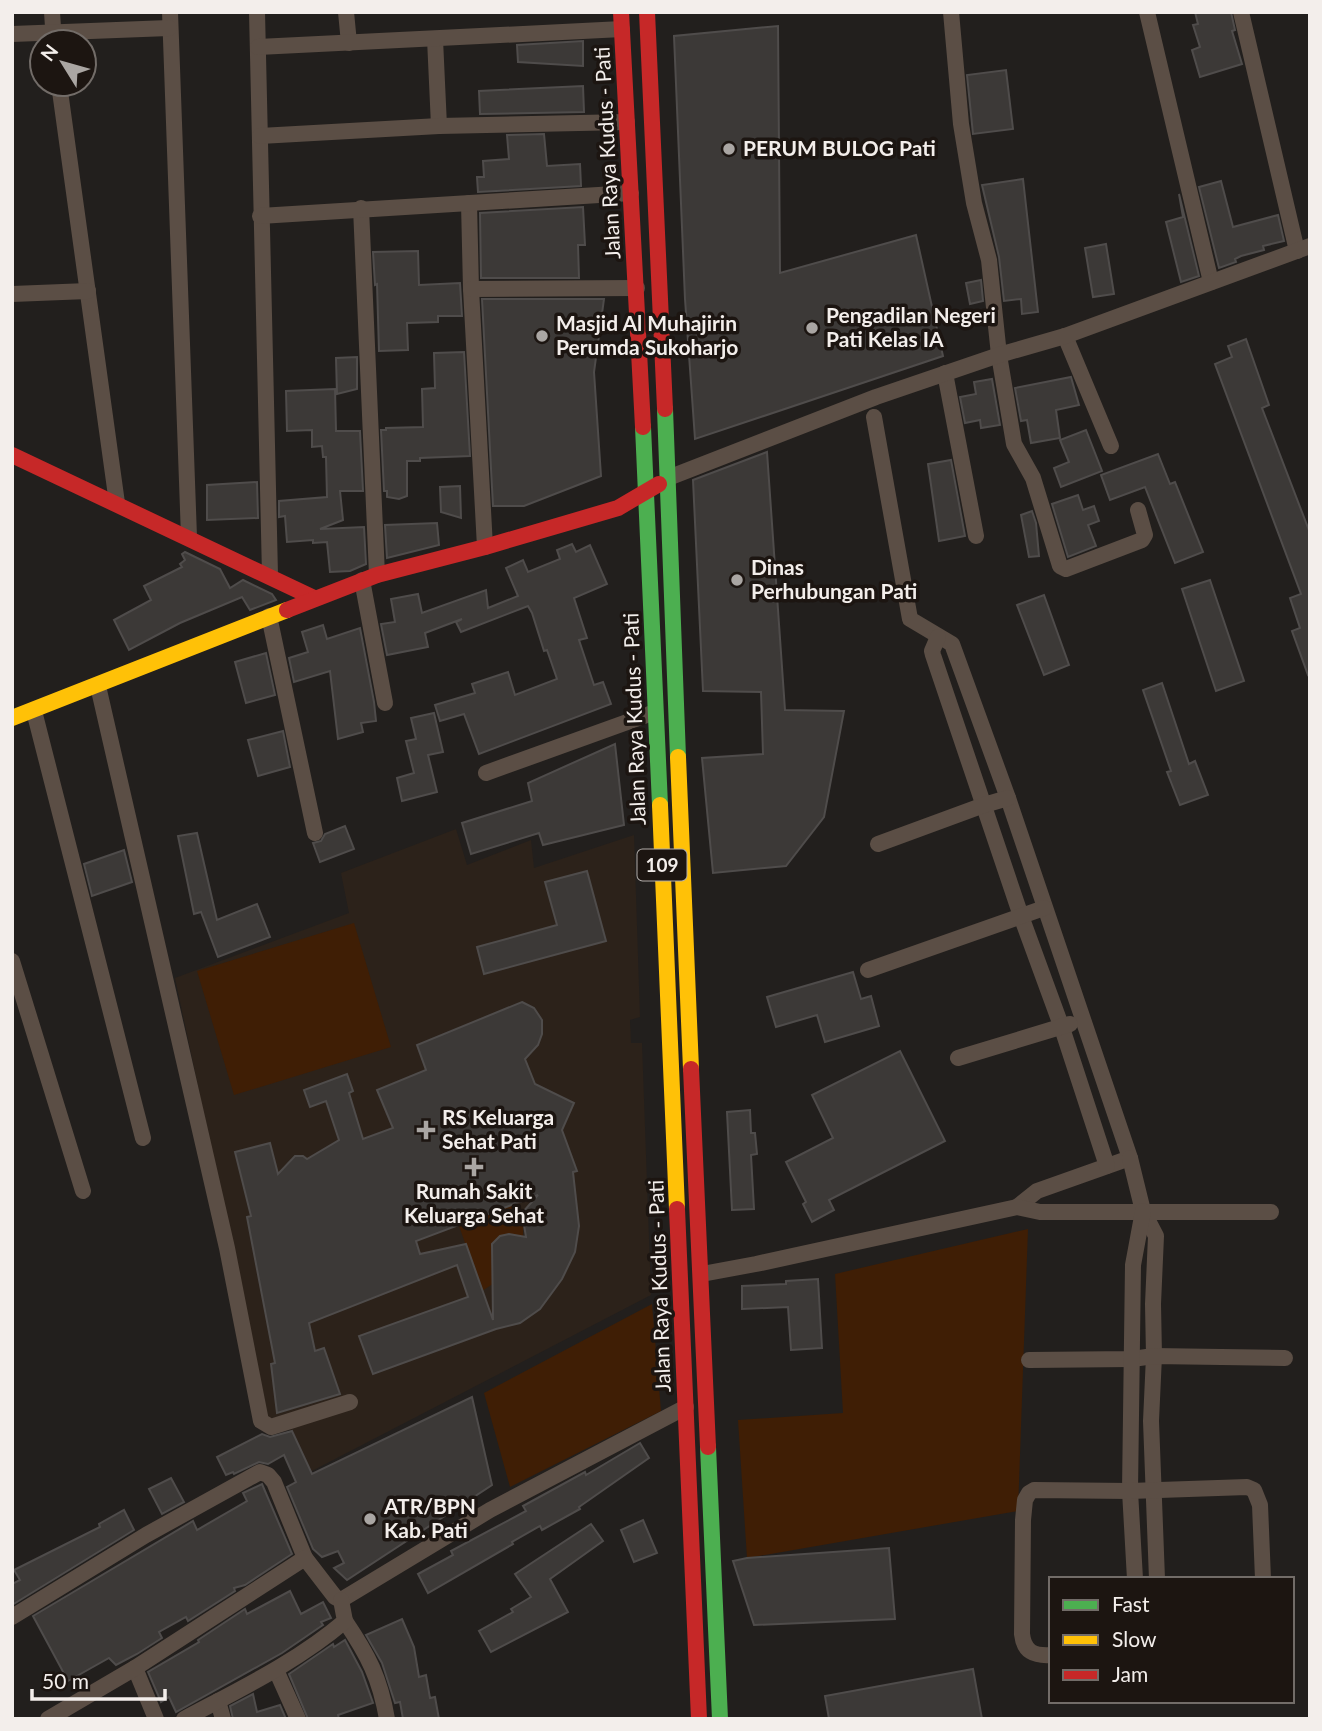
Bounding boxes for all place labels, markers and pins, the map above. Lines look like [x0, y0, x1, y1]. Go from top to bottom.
place label: PERUM BULOG Pati [743, 135, 936, 160]
marker: PERUM BULOG Pati [721, 141, 737, 157]
place label: Pengadilan Negeri Pati Kelas IA [826, 302, 996, 351]
place label: Masjid Al Muhajirin Perumda Sukoharjo [556, 310, 738, 359]
marker: Pengadilan Negeri Pati Kelas IA [804, 320, 820, 336]
marker: Masjid Al Muhajirin Perumda Sukoharjo [534, 328, 550, 344]
place label: Dinas Perhubungan Pati [751, 554, 917, 603]
marker: Dinas Perhubungan Pati [729, 572, 745, 588]
place label: RS Keluarga Sehat Pati [442, 1104, 554, 1153]
marker: RS Keluarga Sehat Pati [416, 1120, 436, 1140]
marker: Rumah Sakit Keluarga Sehat [464, 1157, 484, 1177]
place label: Rumah Sakit Keluarga Sehat [404, 1178, 544, 1227]
place label: ATR/BPN Kab. Pati [383, 1493, 476, 1542]
marker: ATR/BPN Kab. Pati [362, 1511, 378, 1527]

